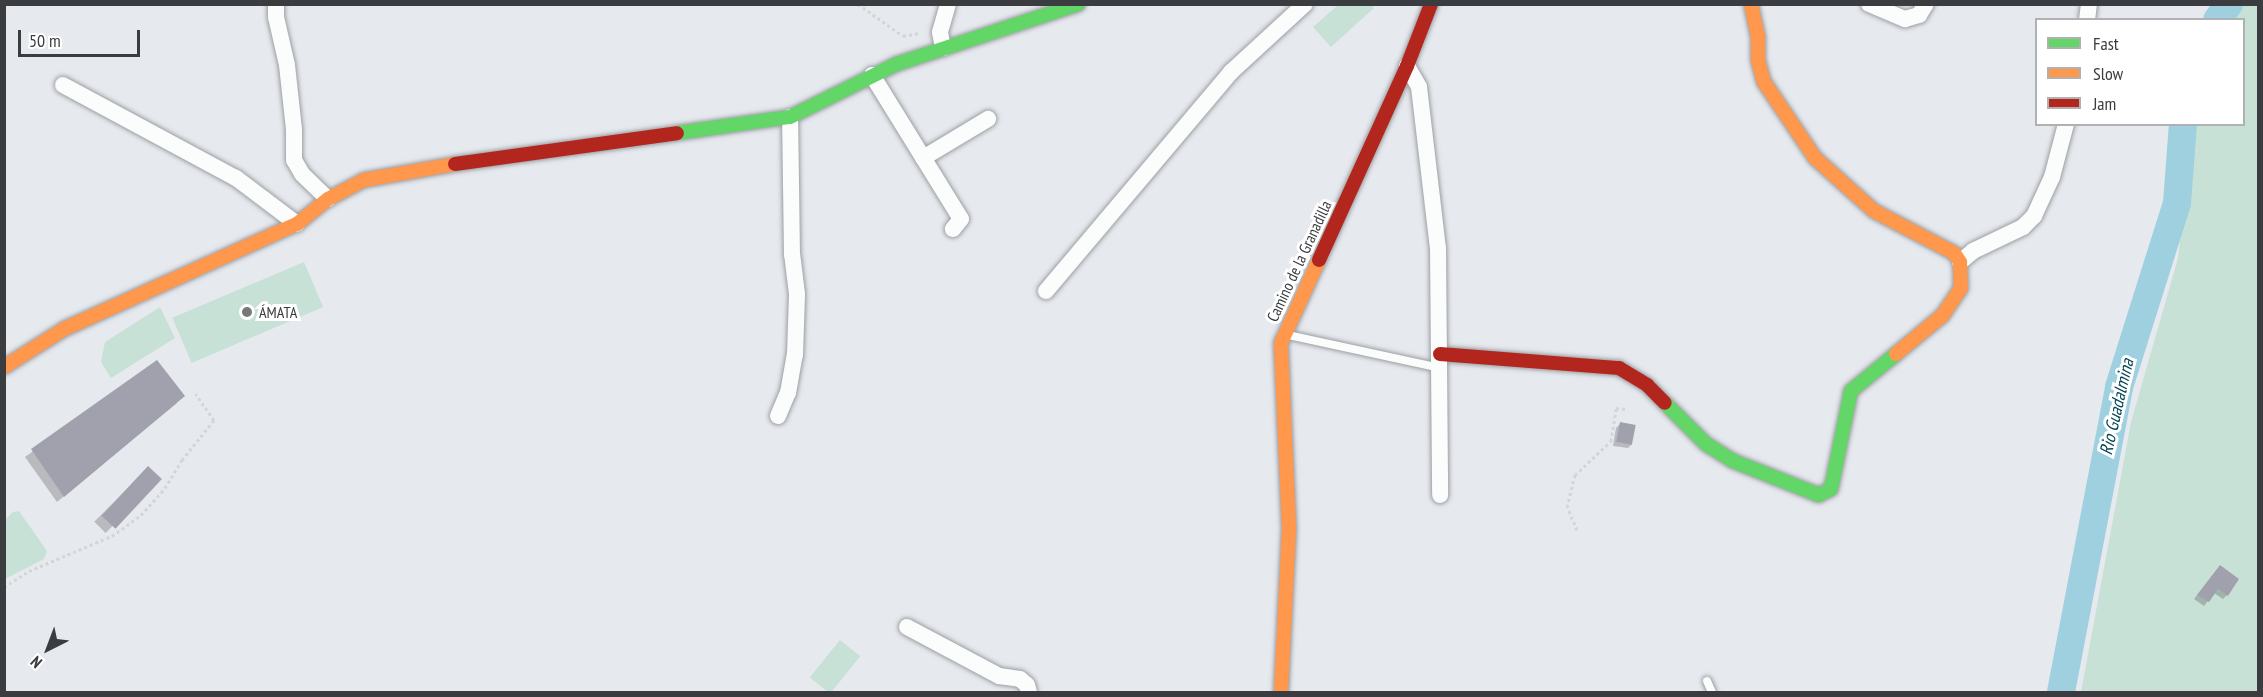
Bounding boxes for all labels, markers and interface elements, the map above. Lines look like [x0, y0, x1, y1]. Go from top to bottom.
scale bar [21, 18, 142, 56]
legend [2035, 18, 2245, 126]
text: 50 m [29, 29, 61, 52]
text: Fast [2093, 32, 2119, 55]
text: Slow [2093, 62, 2123, 85]
text: Jam [2093, 92, 2116, 115]
street label: Camino de la Granadilla [1263, 197, 1335, 325]
place label: ÁMATA [259, 302, 297, 322]
marker: ÁMATA [240, 305, 254, 319]
water label: Rio Guadalmina [2095, 357, 2139, 457]
north arrow [18, 619, 78, 679]
text: N [26, 652, 46, 673]

